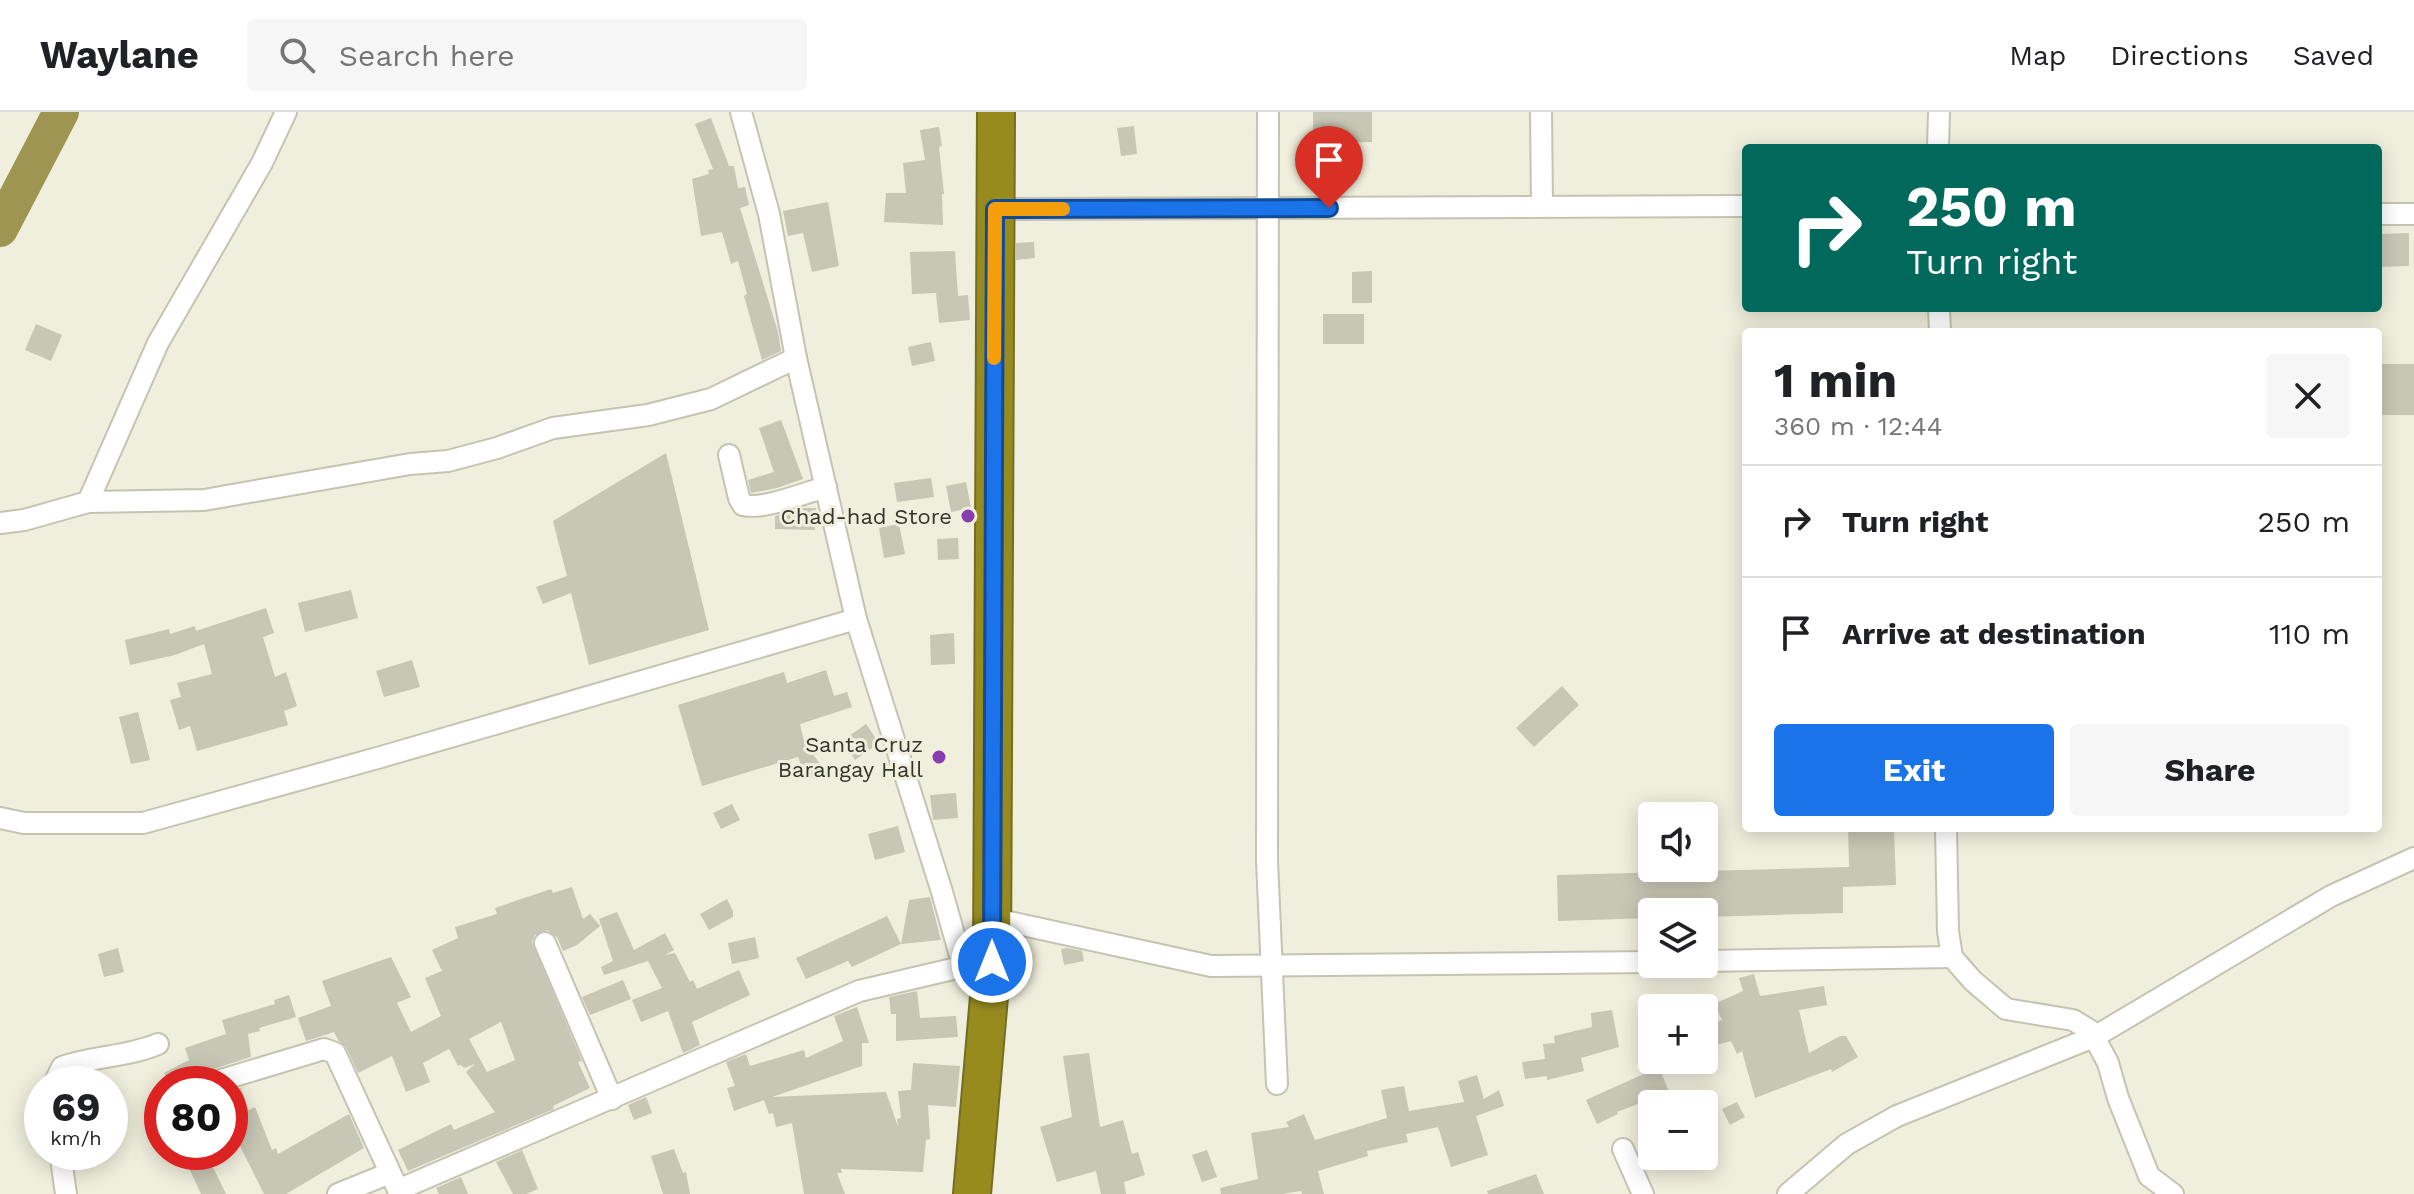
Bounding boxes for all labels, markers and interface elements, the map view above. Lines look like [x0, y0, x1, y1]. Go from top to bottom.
search box [247, 19, 807, 91]
text: Waylane [40, 33, 199, 77]
icon: search [275, 33, 319, 77]
text: Search here [339, 38, 515, 73]
text: Map [2009, 39, 2066, 72]
text: Directions [2110, 39, 2249, 72]
text: Saved [2293, 39, 2374, 72]
pin [1295, 126, 1363, 208]
icon: arrive [1307, 138, 1351, 182]
text: 250 m [1906, 174, 2077, 240]
icon: right [1774, 176, 1878, 280]
text: Turn right [1906, 241, 2077, 283]
text: 1 min [1774, 352, 1897, 409]
button: close [2266, 354, 2350, 438]
text: 360 m · 12:44 [1774, 411, 1943, 441]
icon: right [1774, 499, 1818, 543]
place label: Chad-had Store [781, 504, 952, 529]
text: Turn right [1842, 504, 1988, 539]
text: 250 m [2258, 504, 2350, 539]
marker: Chad-had Store [959, 507, 977, 525]
icon: arrive [1774, 611, 1818, 655]
text: Arrive at destination [1842, 616, 2146, 651]
text: 110 m [2269, 616, 2350, 651]
button: Exit [1774, 724, 2054, 816]
button: Share [2070, 724, 2350, 816]
place label: Santa Cruz Barangay Hall [778, 732, 923, 782]
marker: Santa Cruz Barangay Hall [930, 748, 948, 766]
map controls [1638, 802, 1718, 1170]
button: sound [1638, 802, 1718, 882]
button: layers [1638, 898, 1718, 978]
position arrow [950, 920, 1034, 1004]
button: + [1638, 994, 1718, 1074]
speed limit sign: 80 [144, 1066, 248, 1170]
text: 69 [51, 1084, 101, 1131]
button: − [1638, 1090, 1718, 1170]
text: km/h [50, 1126, 102, 1150]

